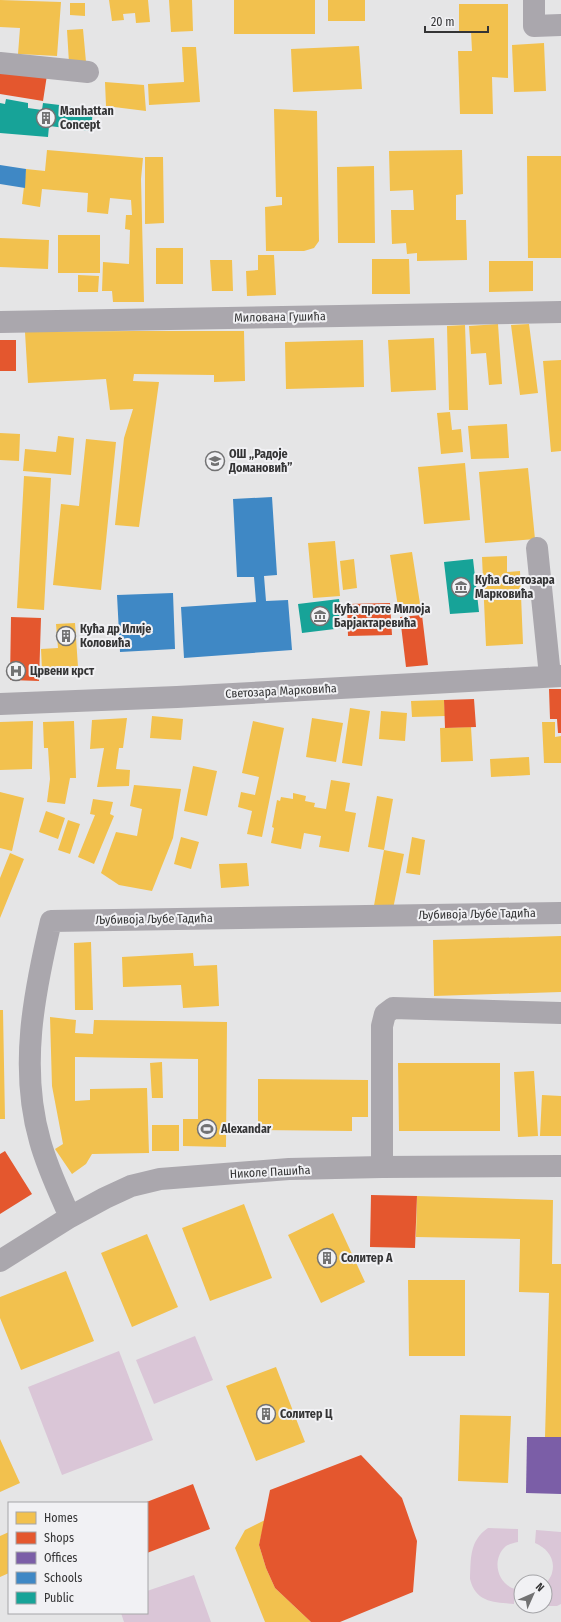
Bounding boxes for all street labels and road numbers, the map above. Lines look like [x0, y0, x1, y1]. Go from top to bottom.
street label: Милована Гушића [234, 309, 326, 325]
street label: Светозара Марковића [225, 681, 337, 701]
street label: Љубивоја Љубе Тадића [418, 906, 536, 922]
street label: Љубивоја Љубе Тадића [95, 911, 213, 927]
street label: Николе Пашића [229, 1163, 311, 1181]

